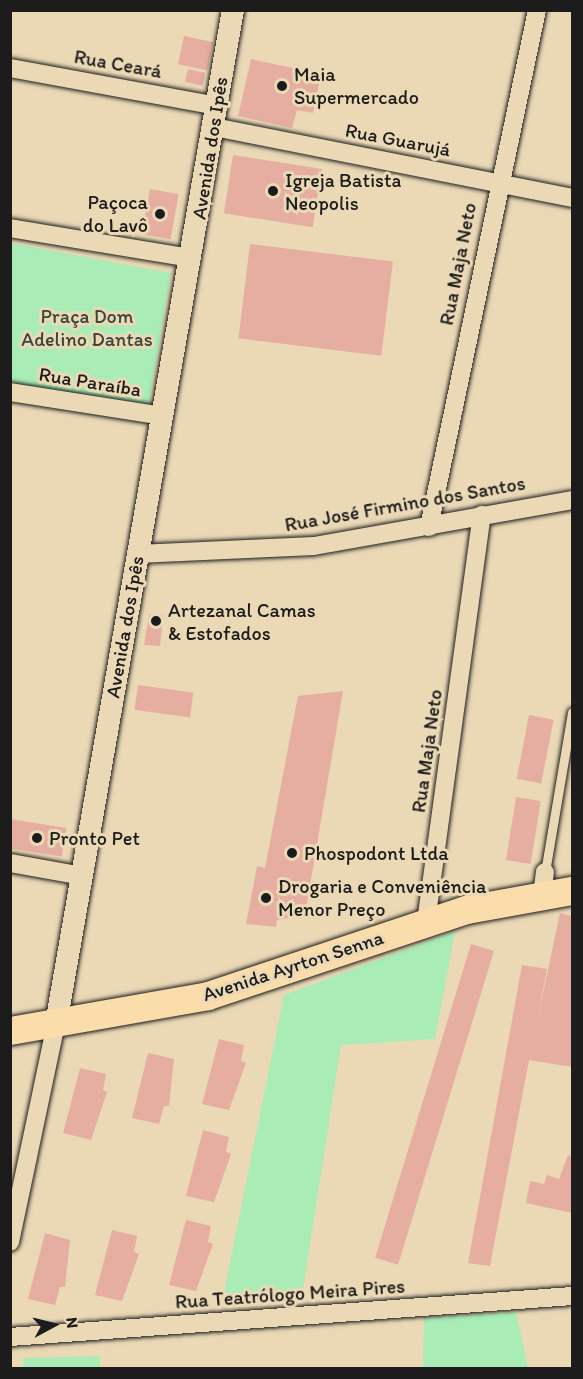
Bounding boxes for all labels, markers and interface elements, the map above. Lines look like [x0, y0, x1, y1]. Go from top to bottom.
street label: Rua Ceará [73, 45, 163, 83]
place label: Maia Supermercado [294, 62, 419, 109]
street label: Avenida dos Ipês [187, 75, 233, 221]
marker: Maia Supermercado [275, 79, 289, 93]
street label: Rua Guarujá [343, 118, 453, 162]
place label: Igreja Batista Neopolis [285, 168, 402, 215]
marker: Igreja Batista Neopolis [266, 184, 280, 198]
place label: Paçoca do Lavô [82, 190, 148, 237]
street label: Rua Maja Neto [434, 201, 482, 327]
marker: Paçoca do Lavô [153, 207, 167, 221]
park label: Praça Dom Adelino Dantas [21, 304, 153, 351]
street label: Rua Paraíba [38, 362, 142, 402]
street label: Rua José Firmino dos Santos [282, 471, 528, 537]
street label: Avenida dos Ipês [101, 554, 149, 700]
place label: Artezanal Camas & Estofados [168, 598, 316, 645]
marker: Artezanal Camas & Estofados [149, 614, 163, 628]
street label: Rua Maja Neto [407, 688, 447, 814]
place label: Pronto Pet [49, 826, 139, 850]
marker: Pronto Pet [30, 831, 44, 845]
place label: Phospodont Ltda [304, 841, 449, 865]
marker: Phospodont Ltda [285, 846, 299, 860]
place label: Drogaria e Conveniência Menor Preço [278, 874, 486, 921]
marker: Drogaria e Conveniência Menor Preço [259, 891, 273, 905]
street label: Avenida Ayrton Senna [200, 925, 386, 1007]
street label: Rua Teatrólogo Meira Pires [175, 1274, 405, 1314]
north arrow [24, 1295, 84, 1355]
text: N [62, 1316, 82, 1329]

